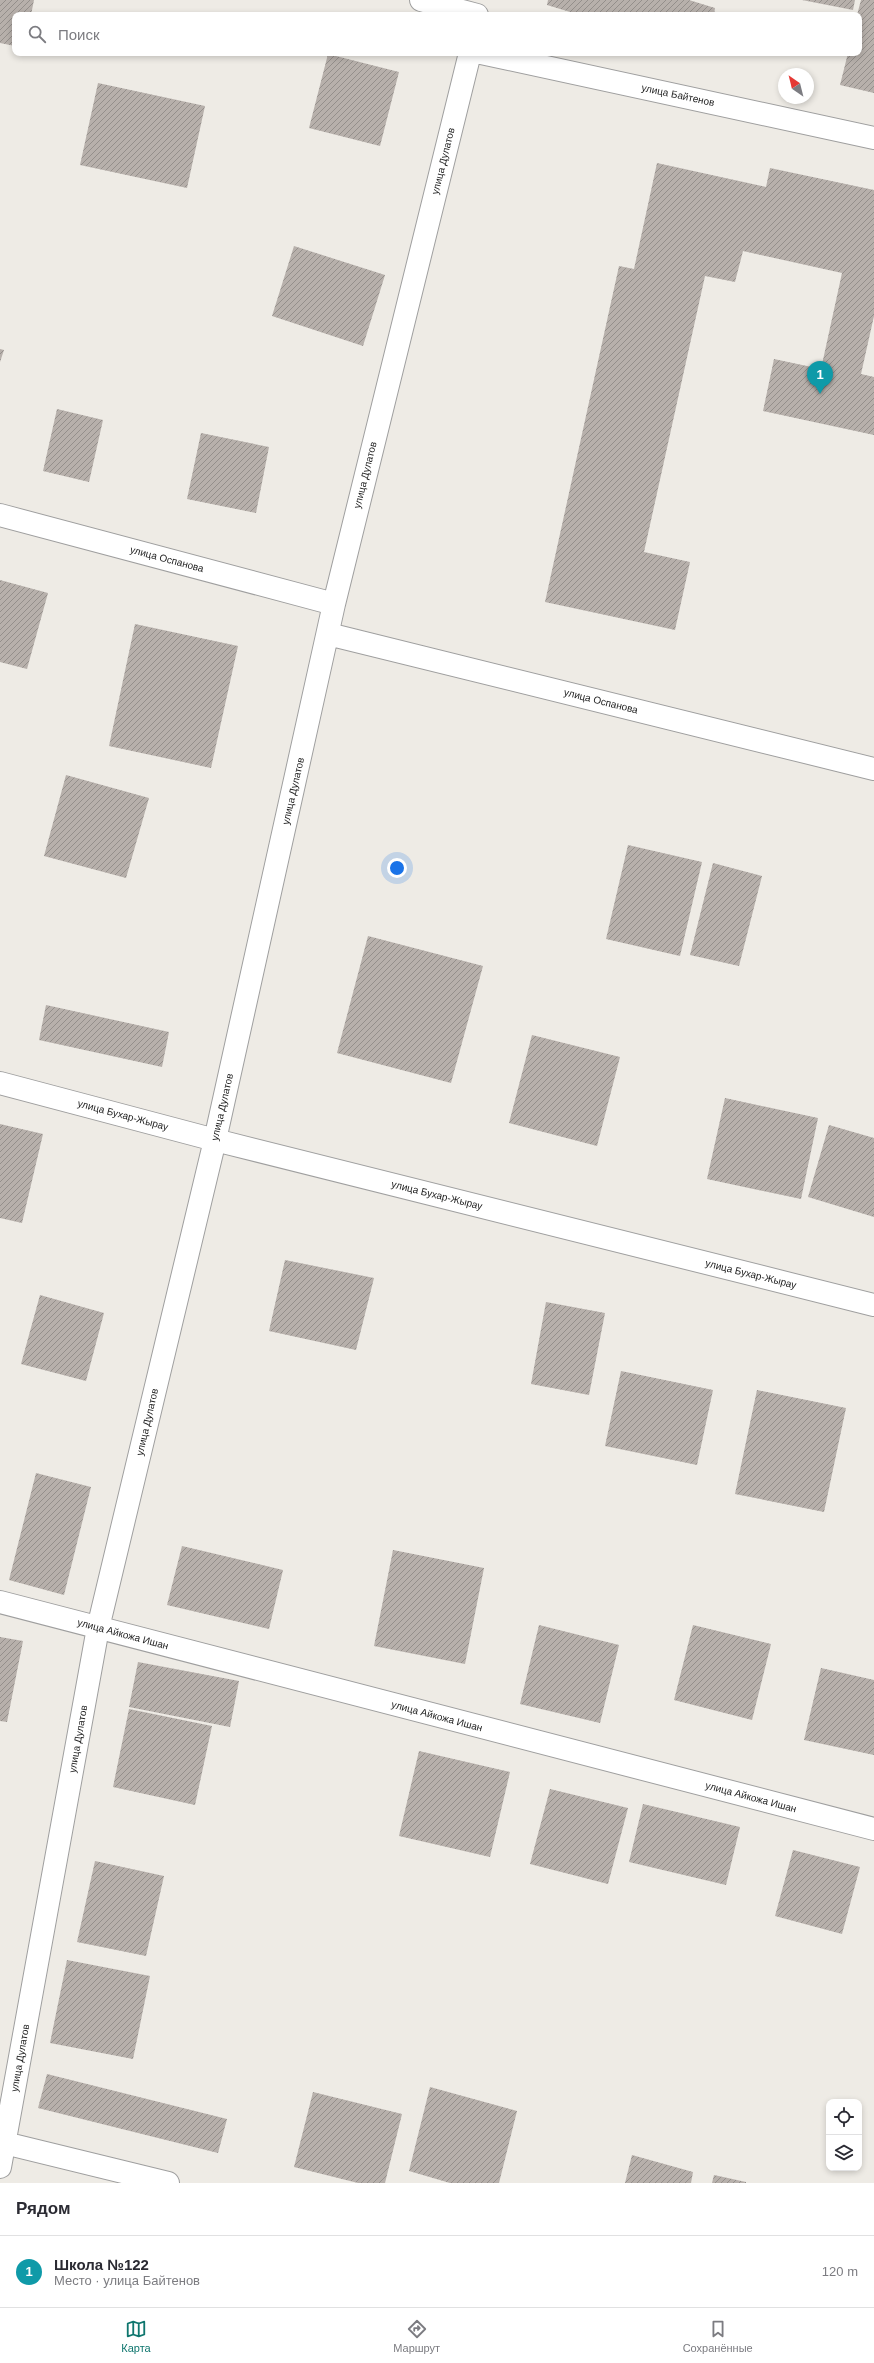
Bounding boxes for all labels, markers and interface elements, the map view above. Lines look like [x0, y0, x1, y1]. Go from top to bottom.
search box [12, 12, 862, 56]
icon: search [26, 23, 48, 45]
text: Поиск [58, 26, 100, 43]
north arrow [778, 68, 814, 104]
street label: улица Байтенов [640, 82, 716, 108]
street label: улица Дулатов [429, 126, 457, 196]
pin: 1 [807, 361, 833, 394]
street label: улица Дулатов [351, 440, 379, 510]
street label: улица Оспанова [129, 544, 205, 574]
street label: улица Оспанова [563, 686, 640, 716]
street label: улица Дулатов [280, 756, 306, 826]
your location [387, 858, 407, 878]
street label: улица Дулатов [209, 1072, 235, 1142]
street label: улица Бухар-Жырау [76, 1098, 170, 1132]
street label: улица Бухар-Жырау [390, 1178, 484, 1212]
street label: улица Бухар-Жырау [704, 1257, 798, 1291]
street label: улица Дулатов [134, 1387, 160, 1457]
street label: улица Айкожа Ишан [76, 1617, 170, 1651]
street label: улица Айкожа Ишан [390, 1699, 484, 1733]
street label: улица Дулатов [67, 1704, 89, 1774]
street label: улица Айкожа Ишан [704, 1780, 798, 1814]
street label: улица Дулатов [9, 2023, 31, 2093]
map controls [826, 2099, 862, 2171]
button: locate [826, 2099, 862, 2135]
button: layers [826, 2135, 862, 2171]
text: Рядом [16, 2199, 71, 2218]
text: Школа №122 [54, 2256, 149, 2273]
text: 1 [25, 2264, 33, 2279]
text: 120 m [822, 2264, 858, 2279]
text: Место · улица Байтенов [54, 2273, 200, 2288]
tab: Карта [121, 2318, 151, 2354]
tab: Маршрут [393, 2318, 440, 2354]
tab: Сохранённые [683, 2318, 753, 2354]

